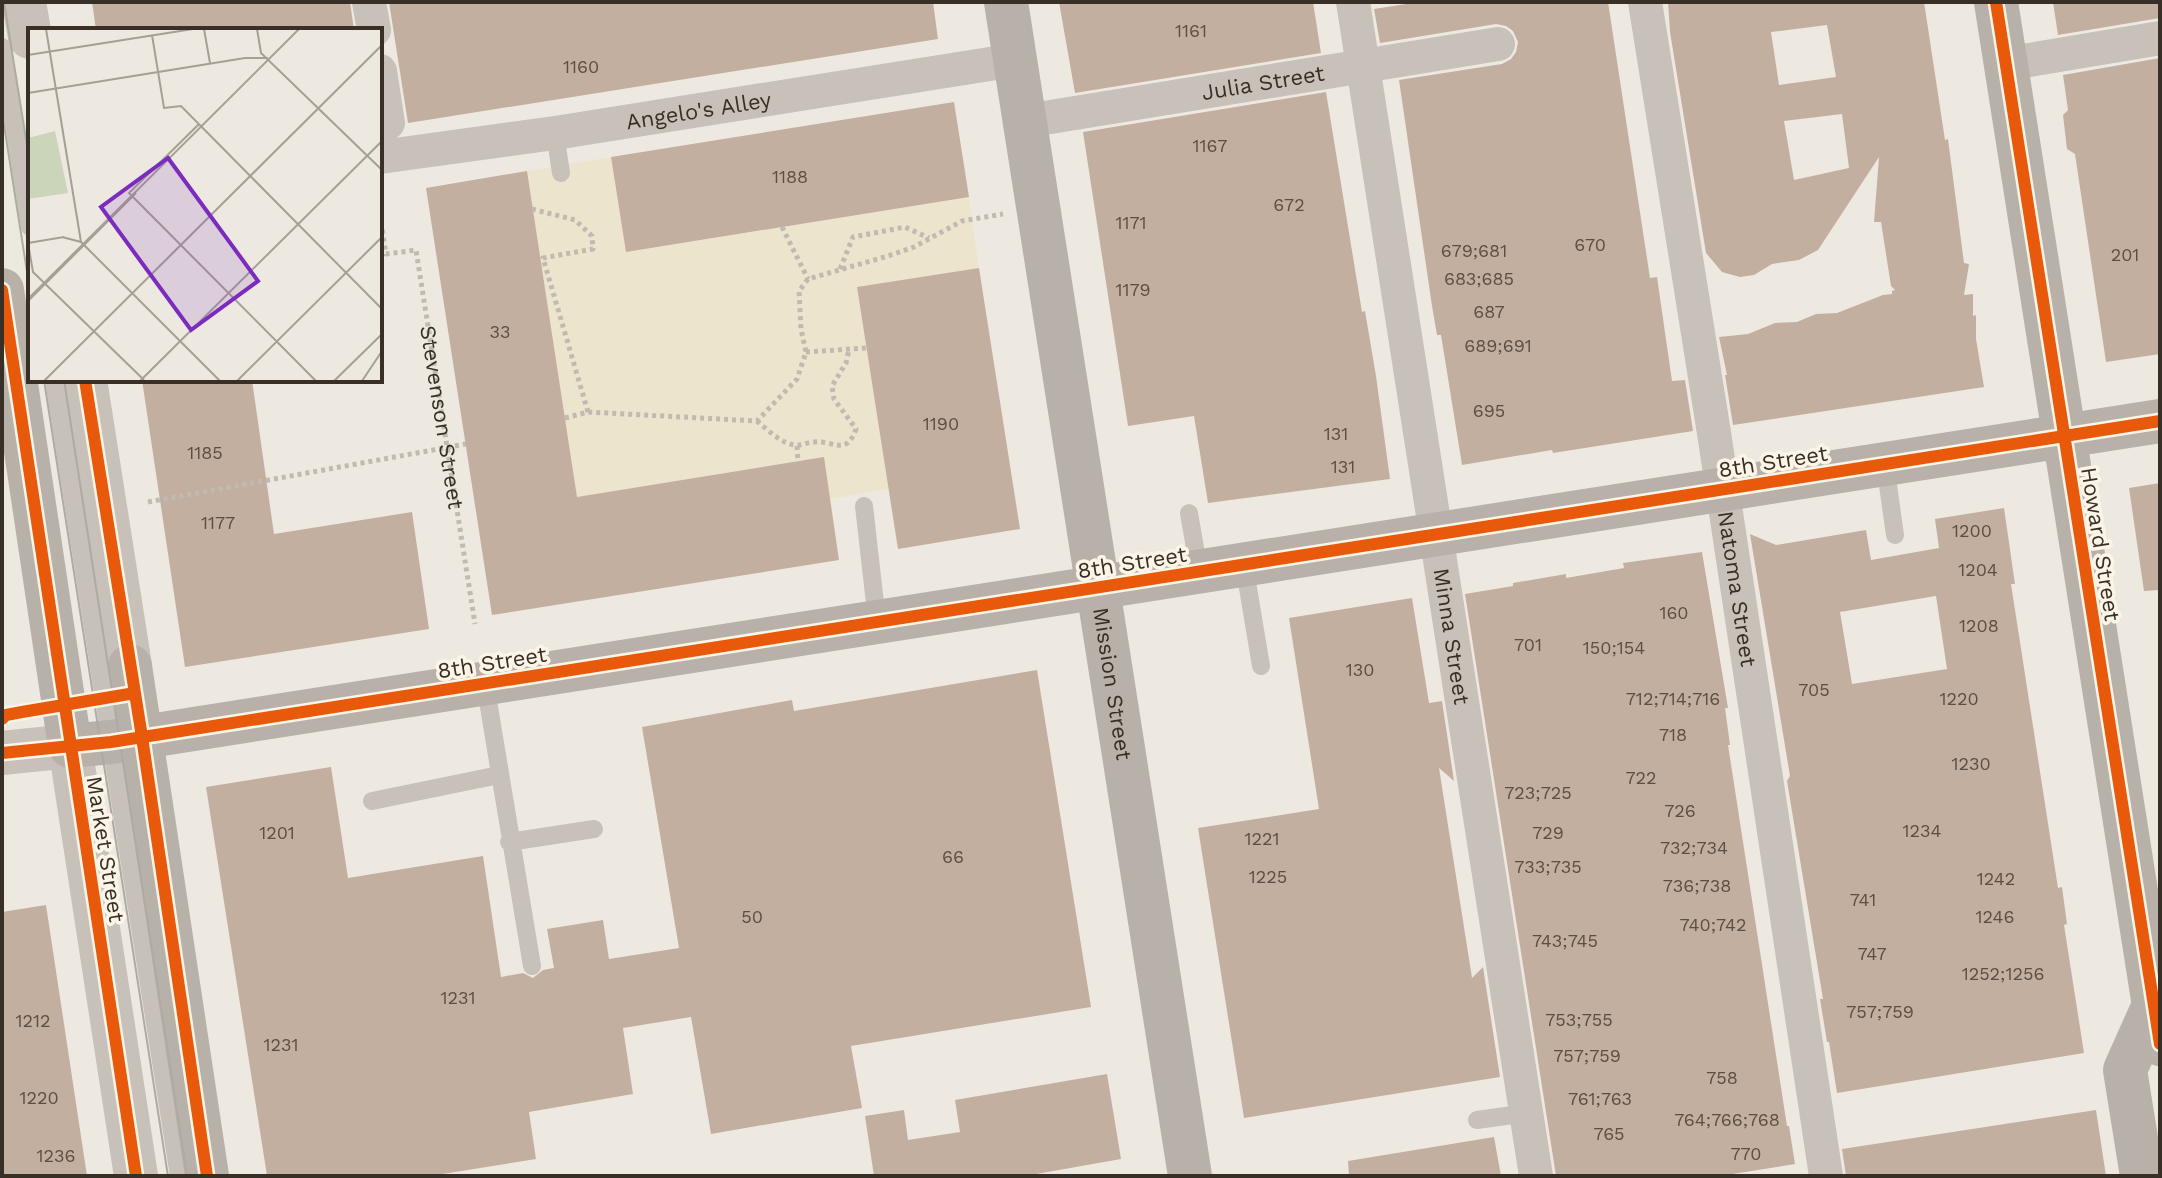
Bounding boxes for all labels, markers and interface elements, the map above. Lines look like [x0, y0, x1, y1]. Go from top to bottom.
house number: 1161 [1175, 20, 1207, 41]
inset map [28, 28, 382, 382]
house number: 1160 [563, 56, 599, 77]
street label: Julia Street [1200, 61, 1326, 105]
street label: Angelo's Alley [624, 87, 774, 135]
house number: 1167 [1193, 135, 1227, 156]
house number: 1188 [772, 166, 808, 187]
house number: 672 [1273, 194, 1305, 215]
house number: 1171 [1115, 212, 1147, 233]
house number: 670 [1574, 234, 1606, 255]
house number: 679;681 [1441, 240, 1507, 261]
house number: 201 [2111, 244, 2139, 265]
house number: 683;685 [1444, 268, 1514, 289]
house number: 1179 [1115, 279, 1151, 300]
house number: 687 [1473, 301, 1505, 322]
house number: 33 [490, 321, 511, 342]
street label: Stevenson Street [415, 324, 469, 511]
house number: 689;691 [1464, 335, 1532, 356]
house number: 695 [1473, 400, 1505, 421]
house number: 1190 [923, 413, 959, 434]
house number: 131 [1324, 423, 1348, 444]
street label: 8th Street [1717, 441, 1829, 482]
house number: 1185 [187, 442, 223, 463]
house number: 131 [1331, 456, 1355, 477]
street label: Howard Street [2076, 465, 2125, 623]
street label: Natoma Street [1713, 509, 1761, 668]
house number: 1177 [201, 512, 235, 533]
house number: 1200 [1952, 520, 1992, 541]
street label: 8th Street [1076, 542, 1188, 583]
house number: 1204 [1958, 559, 1998, 580]
street label: Minna Street [1428, 567, 1474, 706]
house number: 160 [1659, 602, 1689, 623]
street label: Mission Street [1088, 606, 1137, 762]
house number: 1208 [1959, 615, 1999, 636]
house number: 701 [1514, 634, 1542, 655]
house number: 150;154 [1583, 637, 1645, 658]
street label: 8th Street [436, 642, 548, 683]
house number: 130 [1346, 659, 1374, 680]
house number: 705 [1798, 679, 1830, 700]
house number: 712;714;716 [1626, 688, 1720, 709]
house number: 1220 [1939, 688, 1979, 709]
house number: 718 [1659, 724, 1687, 745]
house number: 1230 [1951, 753, 1991, 774]
house number: 722 [1625, 767, 1657, 788]
street label: Market Street [82, 774, 129, 924]
house number: 723;725 [1504, 782, 1572, 803]
house number: 726 [1664, 800, 1696, 821]
house number: 1234 [1902, 820, 1942, 841]
house number: 1201 [259, 822, 295, 843]
house number: 729 [1532, 822, 1564, 843]
house number: 1221 [1244, 828, 1280, 849]
house number: 732;734 [1660, 837, 1728, 858]
house number: 66 [942, 846, 964, 867]
house number: 733;735 [1514, 856, 1582, 877]
house number: 1225 [1249, 866, 1287, 887]
house number: 1242 [1977, 868, 2015, 889]
house number: 736;738 [1663, 875, 1731, 896]
house number: 741 [1850, 889, 1876, 910]
house number: 50 [741, 906, 763, 927]
house number: 1246 [1976, 906, 2014, 927]
house number: 740;742 [1680, 914, 1746, 935]
house number: 743;745 [1532, 930, 1598, 951]
house number: 747 [1857, 943, 1887, 964]
house number: 1252;1256 [1962, 963, 2044, 984]
house number: 1231 [440, 987, 476, 1008]
house number: 757;759 [1846, 1001, 1914, 1022]
house number: 753;755 [1545, 1009, 1613, 1030]
house number: 1212 [15, 1010, 51, 1031]
house number: 1231 [263, 1034, 299, 1055]
house number: 757;759 [1553, 1045, 1621, 1066]
house number: 758 [1706, 1067, 1738, 1088]
house number: 1220 [19, 1087, 59, 1108]
house number: 761;763 [1568, 1088, 1632, 1109]
house number: 764;766;768 [1674, 1109, 1780, 1130]
house number: 765 [1593, 1123, 1625, 1144]
house number: 770 [1730, 1143, 1762, 1164]
house number: 1236 [37, 1145, 75, 1166]

